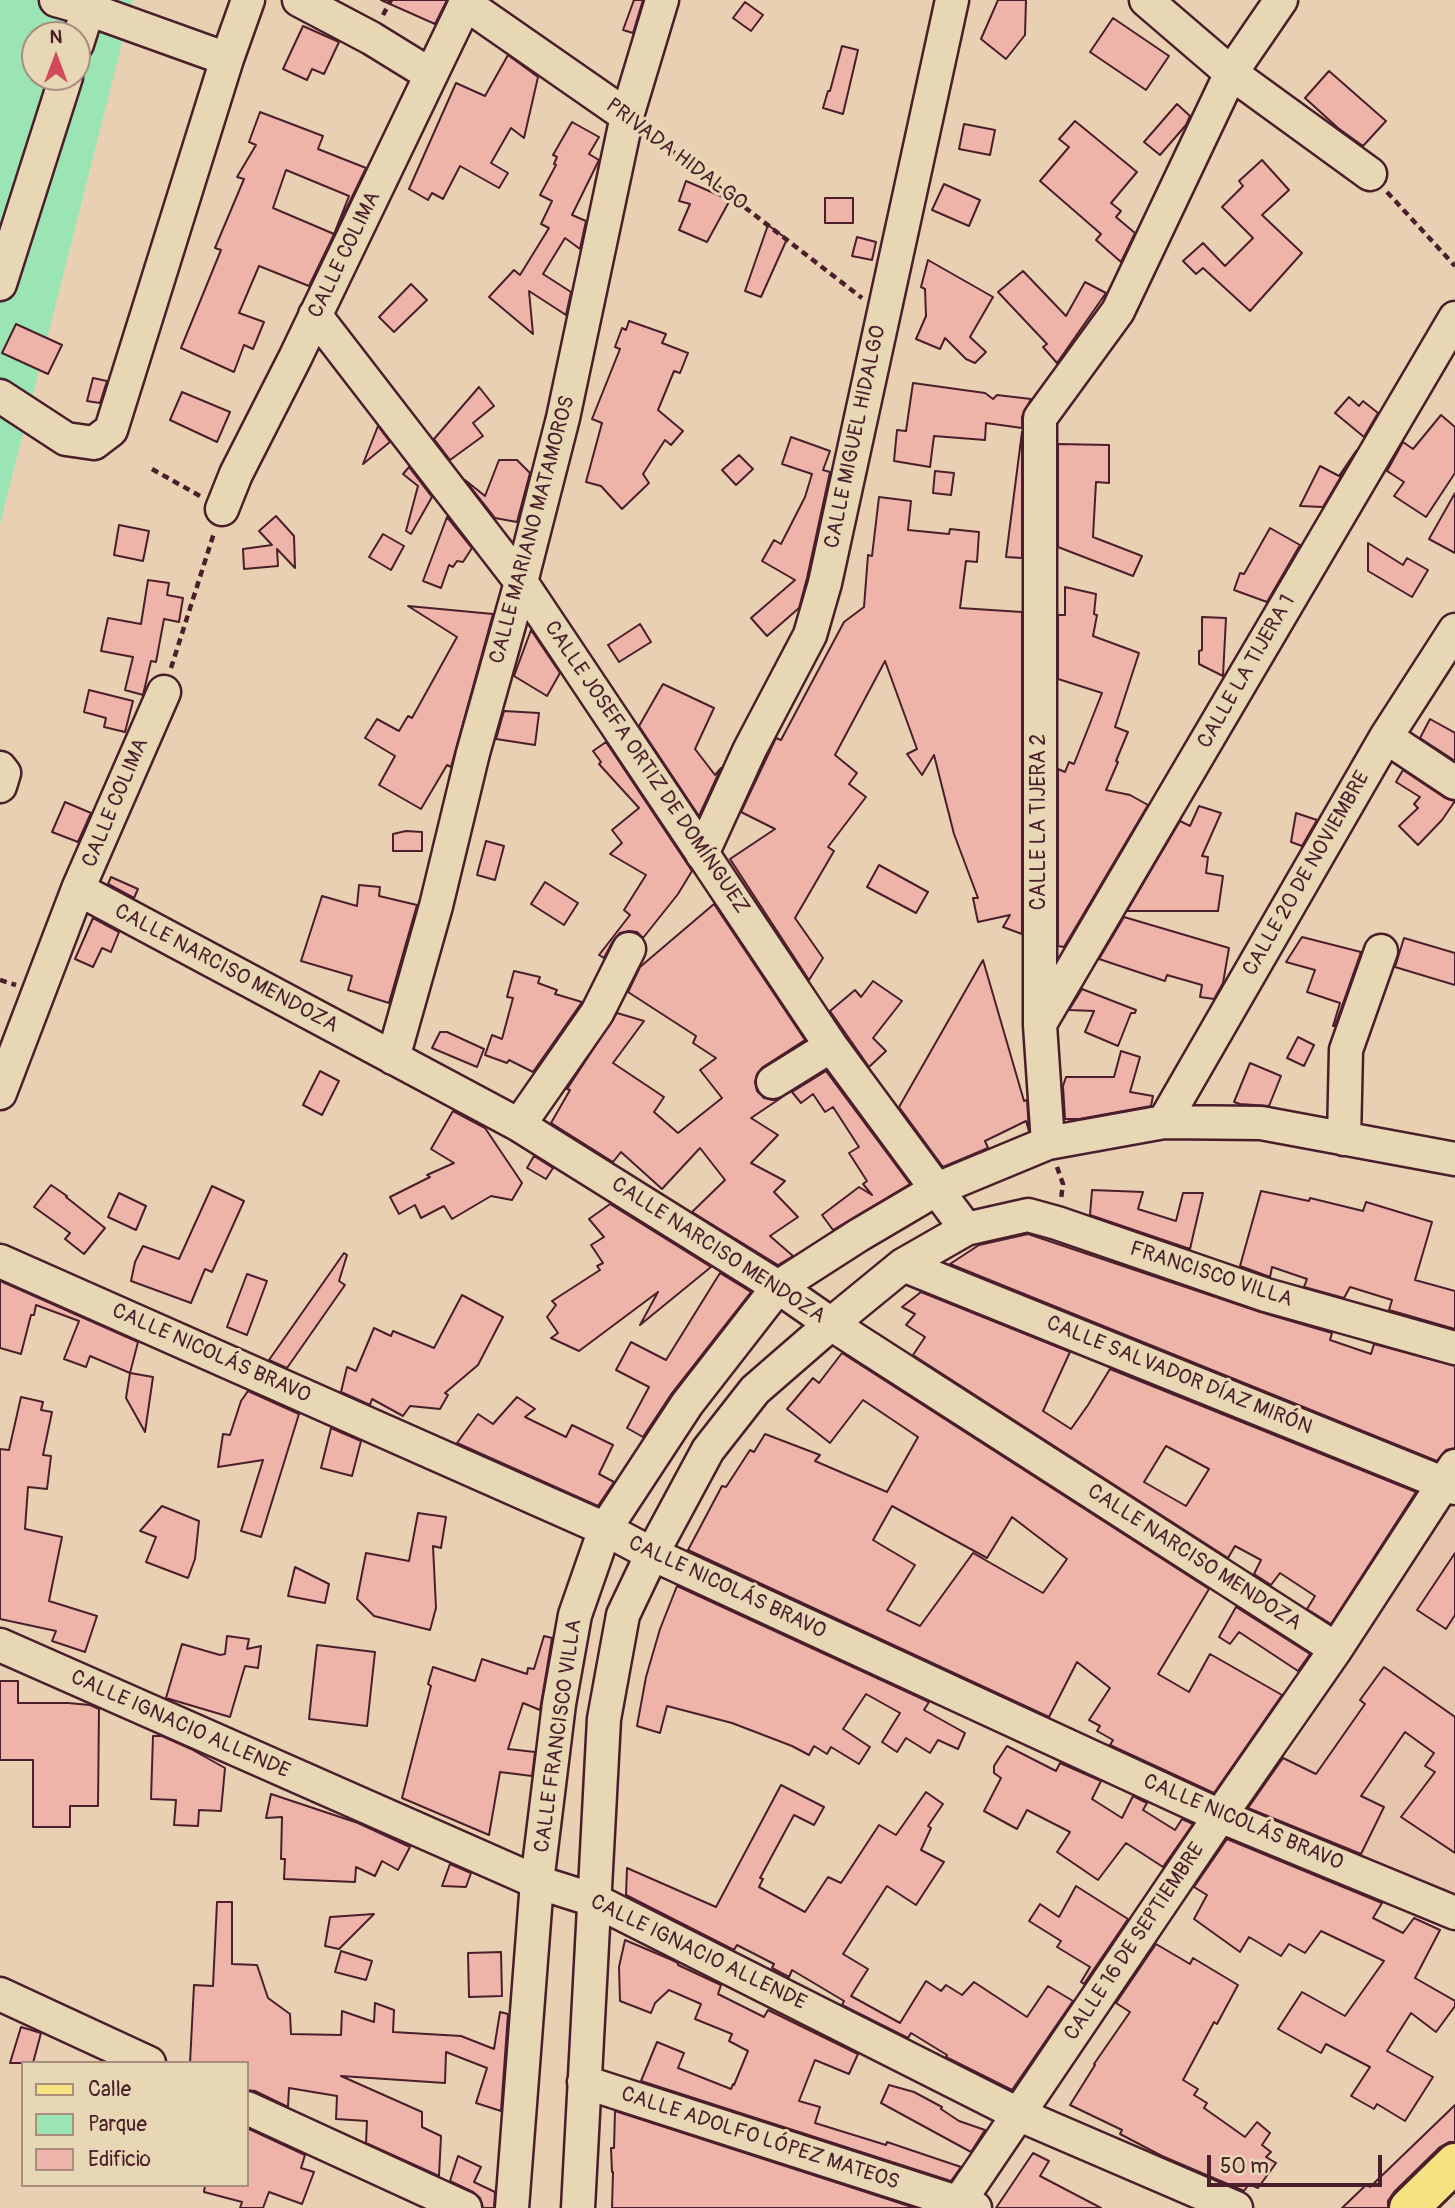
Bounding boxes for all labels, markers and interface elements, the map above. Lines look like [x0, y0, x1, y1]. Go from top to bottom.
north arrow [21, 21, 91, 91]
text: N [50, 25, 62, 49]
street label: PRIVADA HIDALGO [600, 94, 752, 216]
street label: CALLE COLIMA [303, 188, 387, 322]
street label: CALLE MIGUEL HIDALGO [820, 323, 892, 551]
street label: CALLE MARIANO MATAMOROS [485, 393, 581, 667]
street label: CALLE LA TIJERA 1 [1193, 591, 1301, 753]
street label: CALLE JOSEFA ORTIZ DE DOMÍNGUEZ [538, 616, 754, 920]
street label: CALLE LA TIJERA 2 [1027, 734, 1053, 910]
street label: CALLE COLIMA [77, 735, 155, 871]
street label: CALLE 20 DE NOVIEMBRE [1238, 767, 1376, 981]
street label: CALLE NARCISO MENDOZA [110, 899, 342, 1039]
street label: CALLE NARCISO MENDOZA [606, 1172, 830, 1330]
street label: FRANCISCO VILLA [1126, 1237, 1296, 1313]
street label: CALLE NICOLÁS BRAVO [108, 1299, 314, 1409]
street label: CALLE SALVADOR DÍAZ MIRÓN [1042, 1311, 1316, 1441]
street label: CALLE NARCISO MENDOZA [1082, 1479, 1306, 1637]
street label: CALLE NICOLÁS BRAVO [624, 1531, 830, 1645]
street label: CALLE FRANCISCO VILLA [530, 1618, 588, 1854]
street label: CALLE IGNACIO ALLENDE [67, 1665, 293, 1785]
street label: CALLE NICOLÁS BRAVO [1139, 1769, 1347, 1877]
street label: CALLE 16 DE SEPTIEMBRE [1059, 1838, 1211, 2046]
street label: CALLE IGNACIO ALLENDE [586, 1890, 810, 2016]
legend [21, 2061, 248, 2187]
text: Calle [88, 2076, 131, 2103]
street label: CALLE ADOLFO LÓPEZ MATEOS [618, 2082, 902, 2196]
text: Parque [88, 2111, 147, 2138]
scale bar [1210, 2142, 1385, 2186]
text: Edificio [88, 2146, 151, 2173]
text: 50 m [1220, 2153, 1269, 2180]

